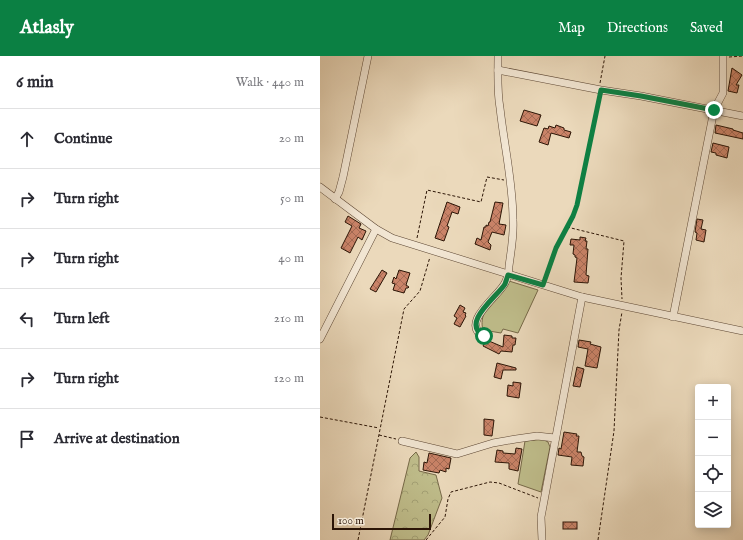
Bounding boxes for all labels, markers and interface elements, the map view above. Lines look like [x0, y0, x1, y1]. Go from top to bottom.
text: Atlasly [20, 16, 74, 40]
text: Map [558, 19, 585, 37]
text: Directions [607, 19, 668, 37]
text: Saved [690, 19, 723, 37]
text: 6 min [16, 72, 54, 93]
text: Walk · 440 m [236, 74, 304, 91]
route end [705, 101, 723, 119]
icon: ahead [16, 128, 38, 150]
text: Continue [54, 129, 112, 148]
text: 20 m [279, 130, 304, 147]
icon: right [16, 188, 38, 210]
text: Turn right [54, 189, 119, 208]
text: 50 m [280, 190, 304, 207]
icon: right [16, 248, 38, 270]
text: Turn right [54, 249, 119, 268]
text: 40 m [278, 250, 304, 267]
icon: left [16, 308, 38, 330]
text: Turn left [54, 309, 110, 328]
text: 210 m [274, 310, 304, 327]
route start [475, 327, 493, 345]
icon: right [16, 368, 38, 390]
text: Turn right [54, 369, 119, 388]
text: 120 m [274, 370, 304, 387]
map controls [695, 384, 731, 528]
button: + [695, 384, 731, 420]
button: − [695, 420, 731, 456]
icon: arrive [16, 428, 38, 450]
text: Arrive at destination [54, 429, 180, 448]
button: locate [695, 456, 731, 492]
button: layers [695, 492, 731, 528]
scale bar [332, 512, 431, 531]
text: 100 m [338, 514, 364, 528]

